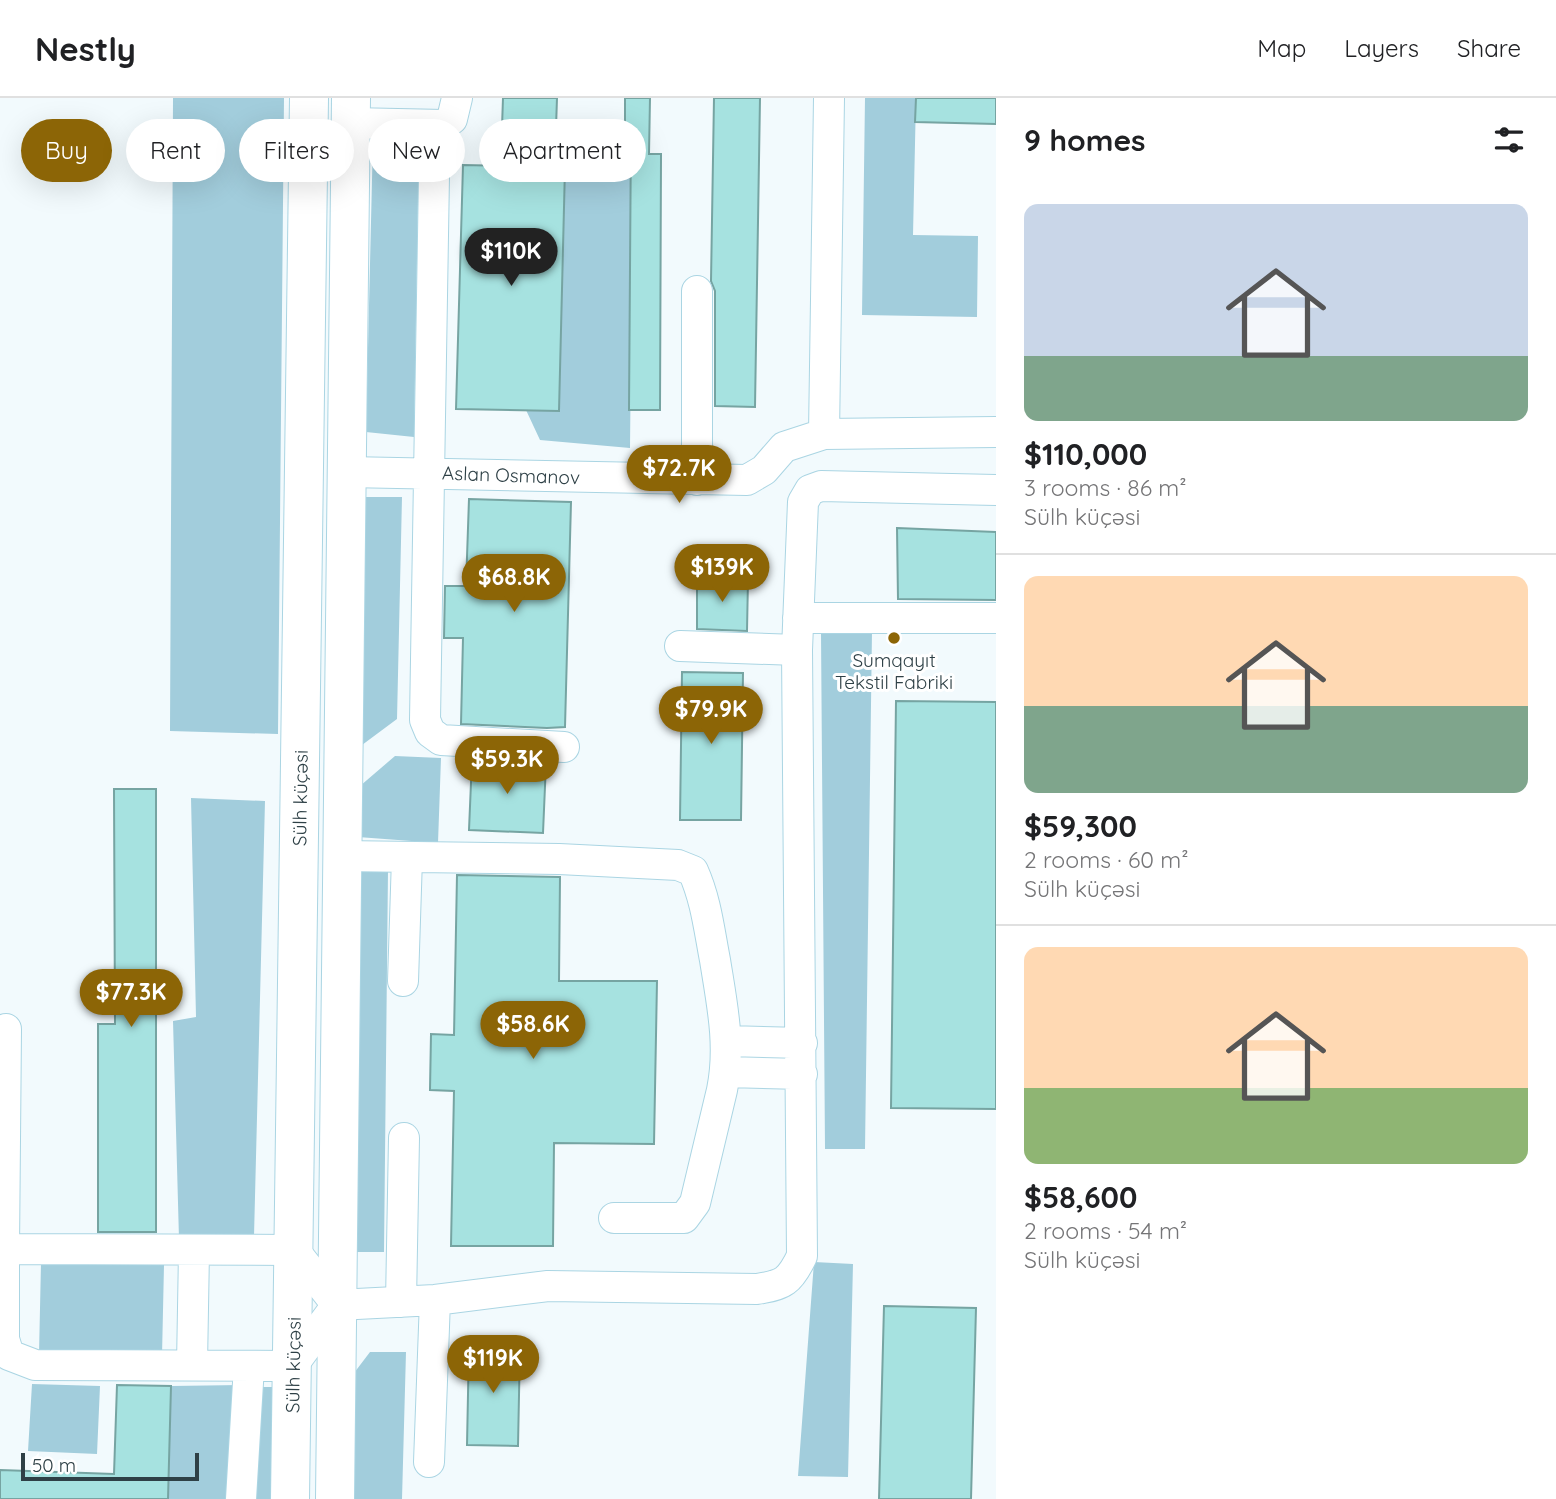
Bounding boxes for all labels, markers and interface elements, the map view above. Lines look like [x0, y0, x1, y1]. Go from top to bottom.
text: Nestly [35, 28, 136, 69]
text: Map [1257, 33, 1306, 63]
text: Layers [1344, 33, 1419, 63]
text: Share [1457, 33, 1521, 63]
chip: Buy [21, 119, 112, 182]
chip: Rent [126, 119, 225, 182]
chip: Filters [239, 119, 354, 182]
chip: New [368, 119, 465, 182]
chip: Apartment [479, 119, 646, 182]
text: 9 homes [1024, 121, 1146, 159]
icon: filters [1490, 121, 1528, 159]
pin: $110K [462, 228, 560, 288]
text: $110K [481, 236, 541, 265]
icon: home [1213, 250, 1339, 376]
text: $110,000 [1024, 435, 1147, 473]
pin: $72.7K [622, 446, 736, 505]
text: $72.7K [643, 453, 715, 482]
street label: Aslan Osmanov [442, 461, 580, 489]
text: 3 rooms · 86 m² [1024, 473, 1187, 502]
text: Sülh küçəsi [1024, 502, 1141, 531]
pin: $139K [673, 545, 771, 604]
text: $139K [690, 552, 754, 581]
pin: $68.8K [457, 554, 571, 614]
text: $68.8K [478, 562, 550, 591]
icon: home [1213, 622, 1339, 748]
marker: Sumqayıt Tekstil Fabriki [886, 630, 902, 646]
place label: Sumqayıt Tekstil Fabriki [835, 648, 953, 694]
pin: $79.9K [654, 686, 768, 746]
text: $79.9K [675, 694, 747, 723]
pin: $59.3K [450, 736, 564, 796]
text: $59.3K [471, 744, 543, 773]
street label: Sülh küçəsi [287, 750, 313, 846]
text: $59,300 [1024, 807, 1137, 845]
text: 2 rooms · 60 m² [1024, 845, 1189, 874]
text: Sülh küçəsi [1024, 874, 1141, 903]
pin: $77.3K [74, 970, 188, 1029]
text: $77.3K [96, 977, 166, 1006]
icon: home [1213, 993, 1339, 1119]
pin: $58.6K [476, 1002, 590, 1061]
text: $58.6K [496, 1009, 570, 1038]
text: $58,600 [1024, 1178, 1137, 1216]
text: 2 rooms · 54 m² [1024, 1216, 1187, 1245]
text: Sülh küçəsi [1024, 1245, 1141, 1274]
street label: Sülh küçəsi [280, 1317, 306, 1413]
pin: $119K [444, 1336, 542, 1395]
text: $119K [463, 1343, 523, 1372]
scale bar [21, 1450, 200, 1482]
text: 50 m [32, 1453, 76, 1477]

